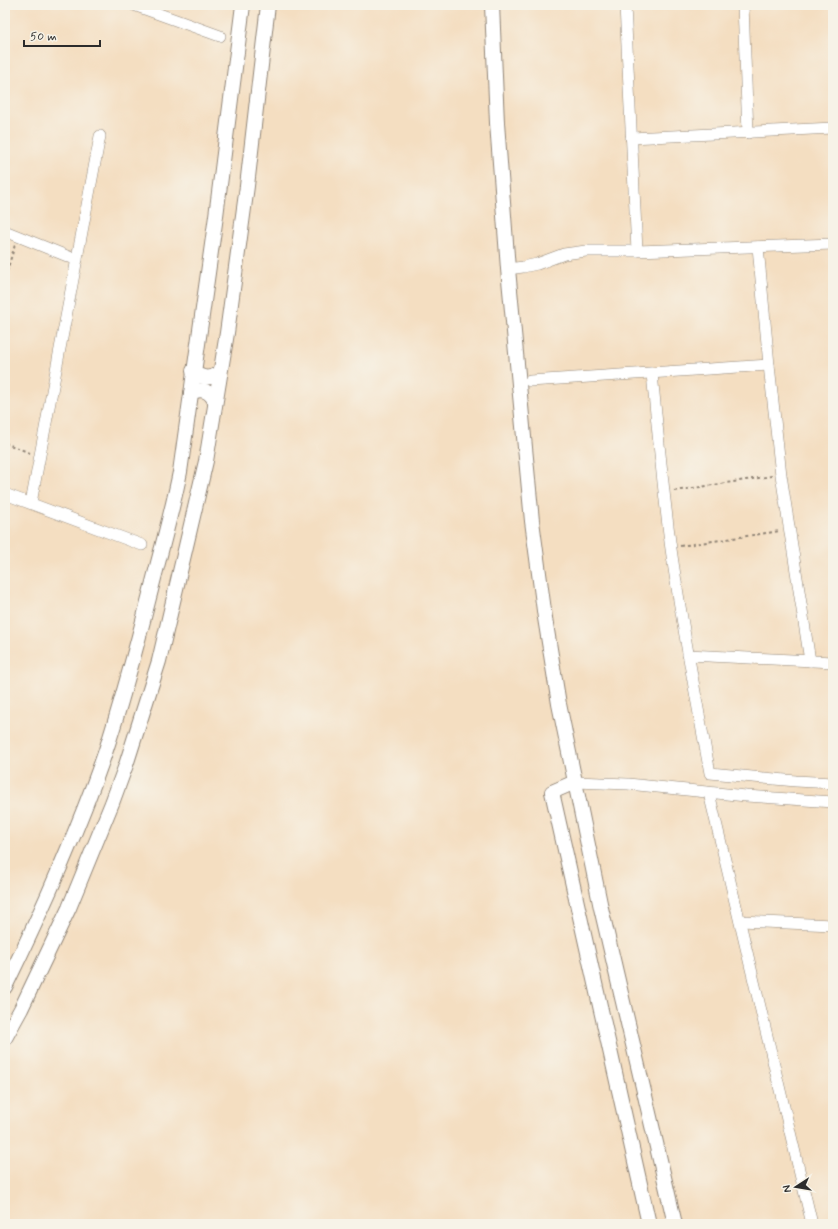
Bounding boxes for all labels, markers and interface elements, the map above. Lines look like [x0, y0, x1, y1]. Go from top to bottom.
scale bar [24, 22, 100, 48]
text: 50 m [30, 29, 57, 45]
north arrow [776, 1167, 816, 1207]
text: N [780, 1184, 795, 1194]

